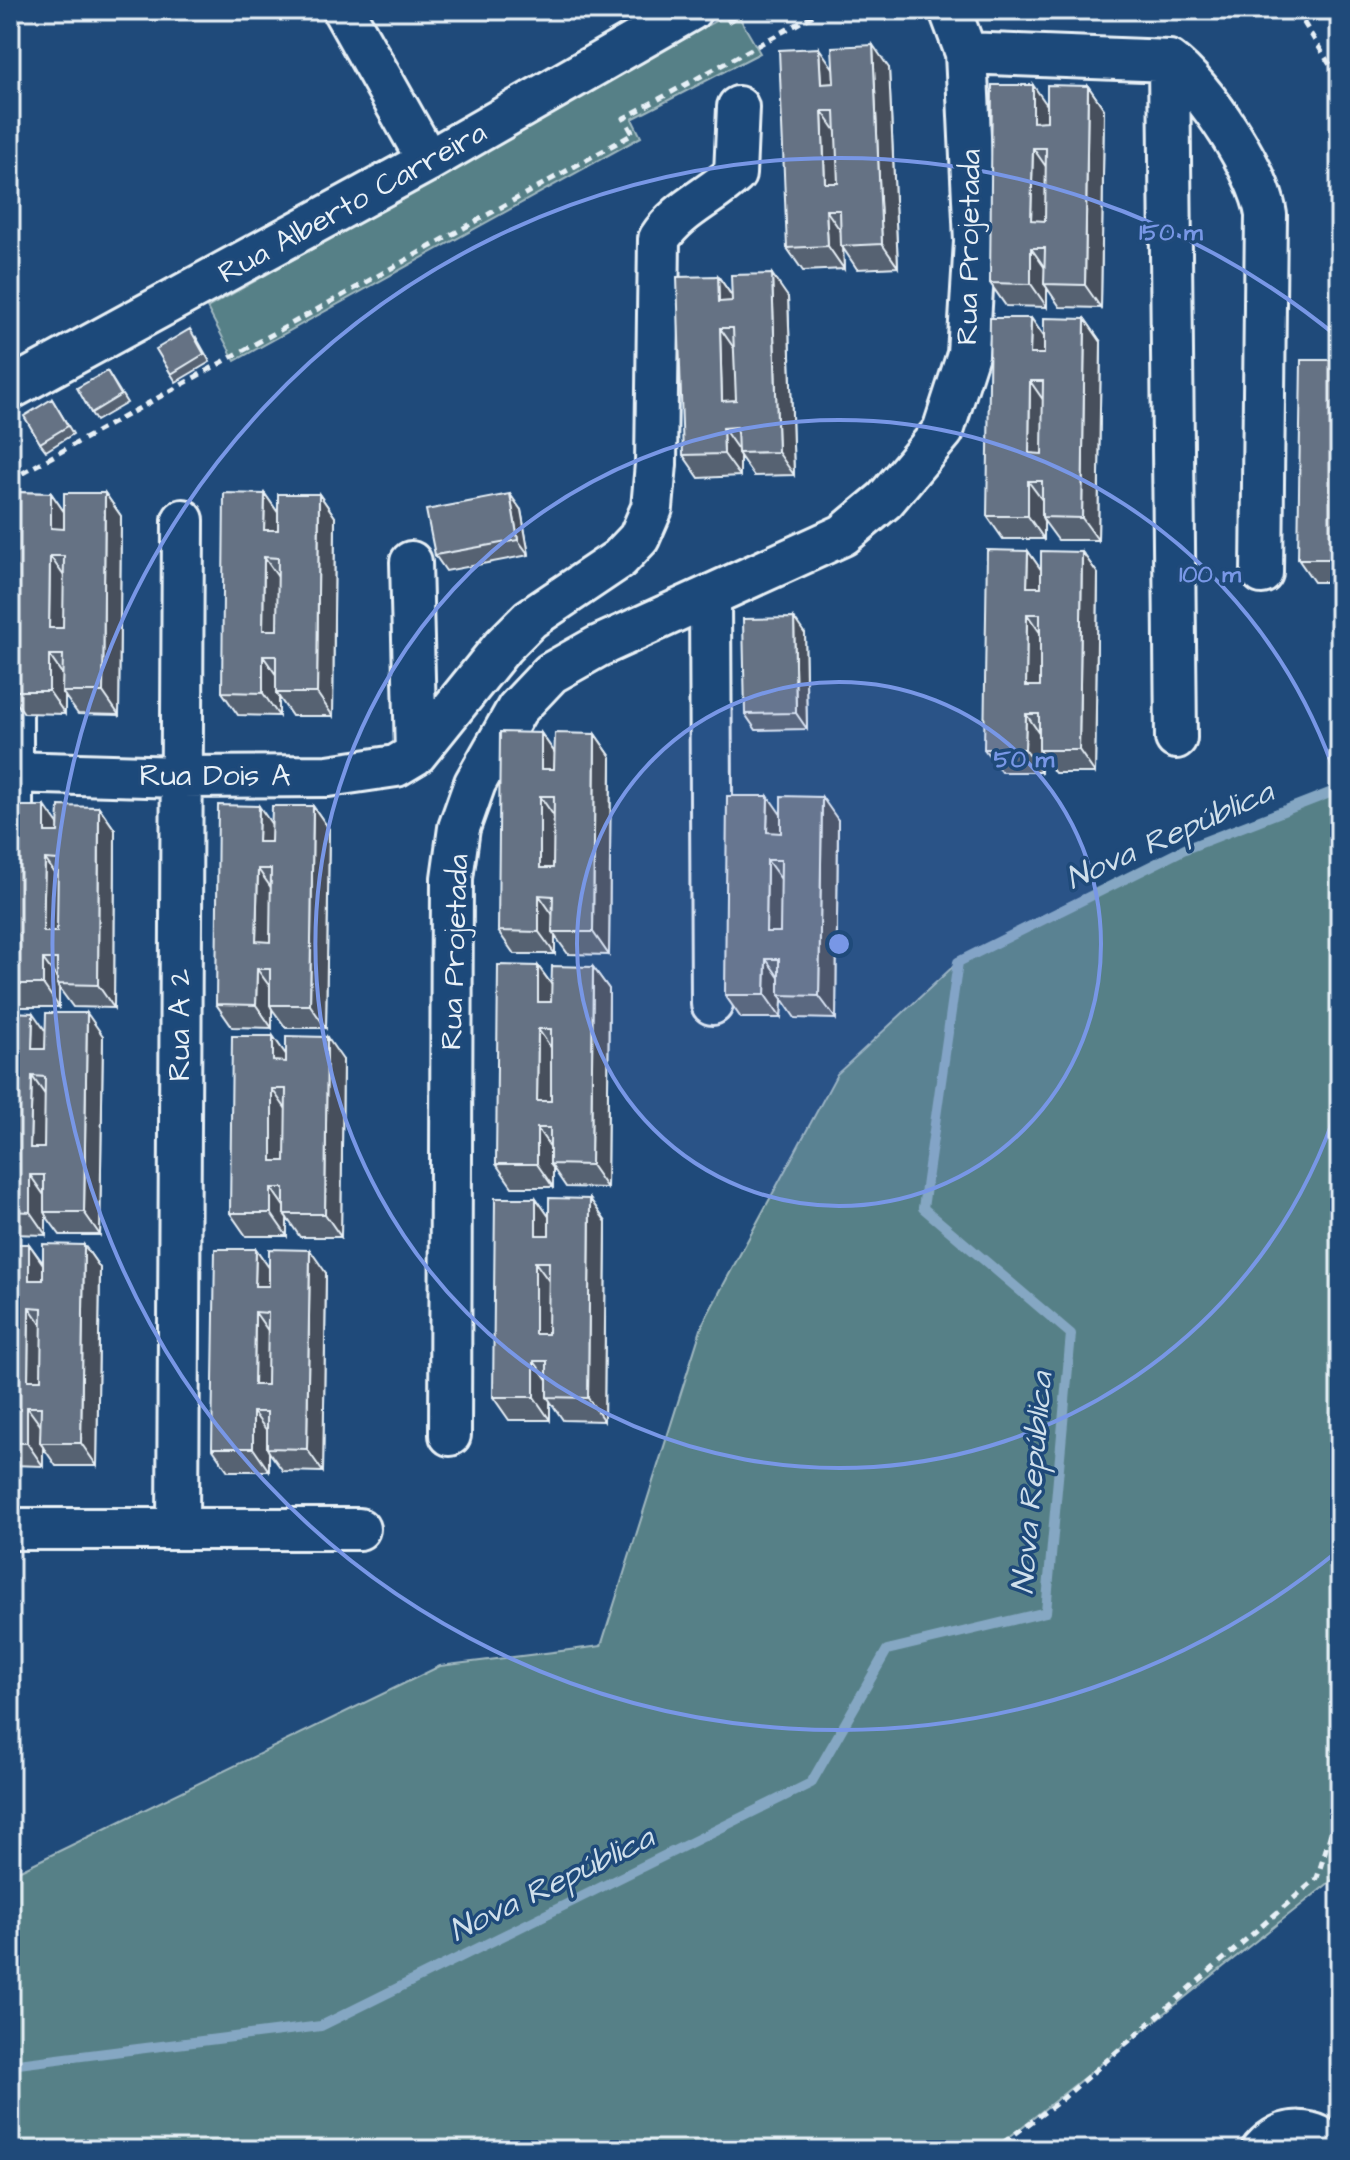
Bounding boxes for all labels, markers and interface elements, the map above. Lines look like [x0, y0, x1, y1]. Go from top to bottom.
street label: Rua Alberto Carreira [211, 112, 494, 294]
street label: Rua Projetada [946, 149, 992, 345]
text: 150 m [1139, 216, 1203, 250]
text: 100 m [1179, 558, 1241, 592]
text: 50 m [994, 743, 1055, 777]
street label: Rua Dois A [139, 755, 291, 797]
water label: Nova República [1059, 769, 1282, 901]
street label: Rua Projetada [431, 853, 479, 1051]
centre of rings [825, 930, 853, 958]
street label: Rua A 2 [159, 969, 201, 1081]
water label: Nova República [1000, 1369, 1065, 1596]
water label: Nova República [442, 1815, 663, 1953]

